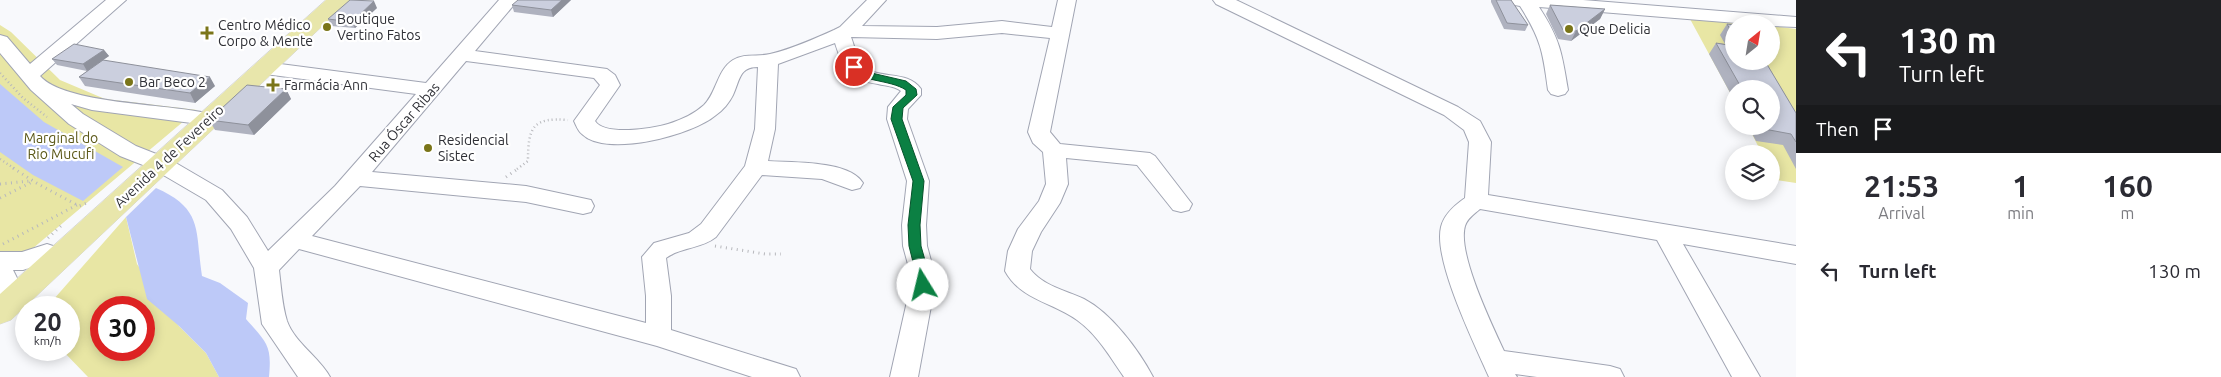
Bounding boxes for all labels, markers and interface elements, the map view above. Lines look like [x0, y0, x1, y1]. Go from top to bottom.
place label: Boutique Vertino Fatos [337, 11, 420, 43]
north arrow [1725, 15, 1780, 70]
map controls [1725, 15, 1780, 200]
place label: Centro Médico Corpo & Mente [218, 17, 313, 49]
icon: left [1816, 20, 1881, 85]
text: 130 m [1899, 20, 1997, 60]
marker: Boutique Vertino Fatos [321, 21, 333, 33]
place label: Que Delicia [1579, 21, 1651, 37]
marker: Que Delicia [1563, 23, 1575, 35]
marker: Centro Médico Corpo & Mente [200, 26, 214, 40]
pin [833, 46, 875, 88]
icon: arrive [840, 53, 868, 81]
text: Turn left [1899, 61, 1984, 86]
place label: Bar Beco 2 [139, 74, 206, 90]
marker: Bar Beco 2 [123, 76, 135, 88]
place label: Farmácia Ann [284, 77, 368, 93]
marker: Farmácia Ann [266, 78, 280, 92]
street label: Rua Óscar Ribas [364, 78, 443, 165]
button: search [1725, 80, 1780, 135]
street label: Avenida 4 de Fevereiro [111, 101, 227, 211]
icon: arrive [1869, 115, 1897, 143]
text: Then [1816, 118, 1859, 140]
park label: Marginal do Rio Mucufi [24, 130, 98, 162]
place label: Residencial Sistec [438, 132, 509, 164]
marker: Residencial Sistec [422, 142, 434, 154]
button: layers [1725, 145, 1780, 200]
text: 21:53 [1864, 169, 1939, 203]
text: 1 [2012, 169, 2029, 203]
text: 160 [2102, 169, 2153, 203]
text: Arrival [1878, 204, 1925, 222]
text: min [2007, 204, 2034, 222]
text: m [2121, 204, 2134, 222]
icon: left [1816, 257, 1844, 285]
position arrow [896, 258, 948, 310]
text: Turn left [1859, 260, 1937, 282]
text: 130 m [2148, 260, 2201, 282]
speed limit sign: 30 [90, 296, 155, 361]
text: 20 [33, 308, 62, 336]
text: km/h [34, 334, 61, 347]

